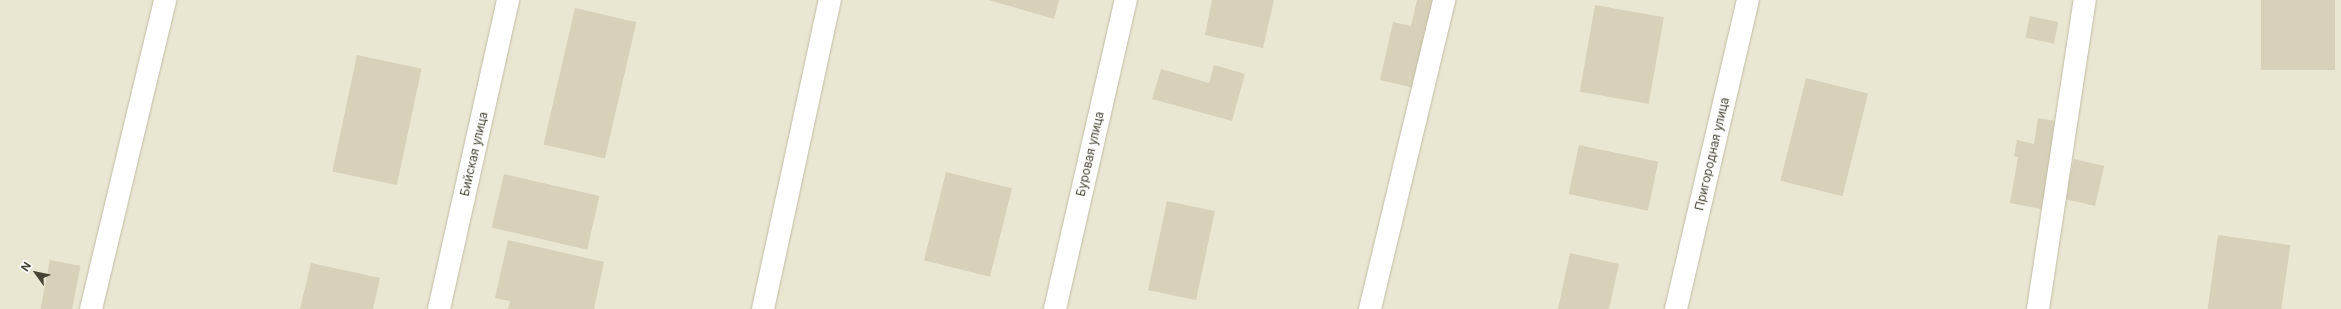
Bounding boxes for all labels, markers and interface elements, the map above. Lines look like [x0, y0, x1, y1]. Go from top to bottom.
street label: Пригородная улица [1692, 96, 1732, 212]
street label: Бийская улица [457, 110, 491, 198]
street label: Буровая улица [1073, 110, 1107, 198]
north arrow [16, 253, 56, 293]
text: N [18, 259, 34, 274]

